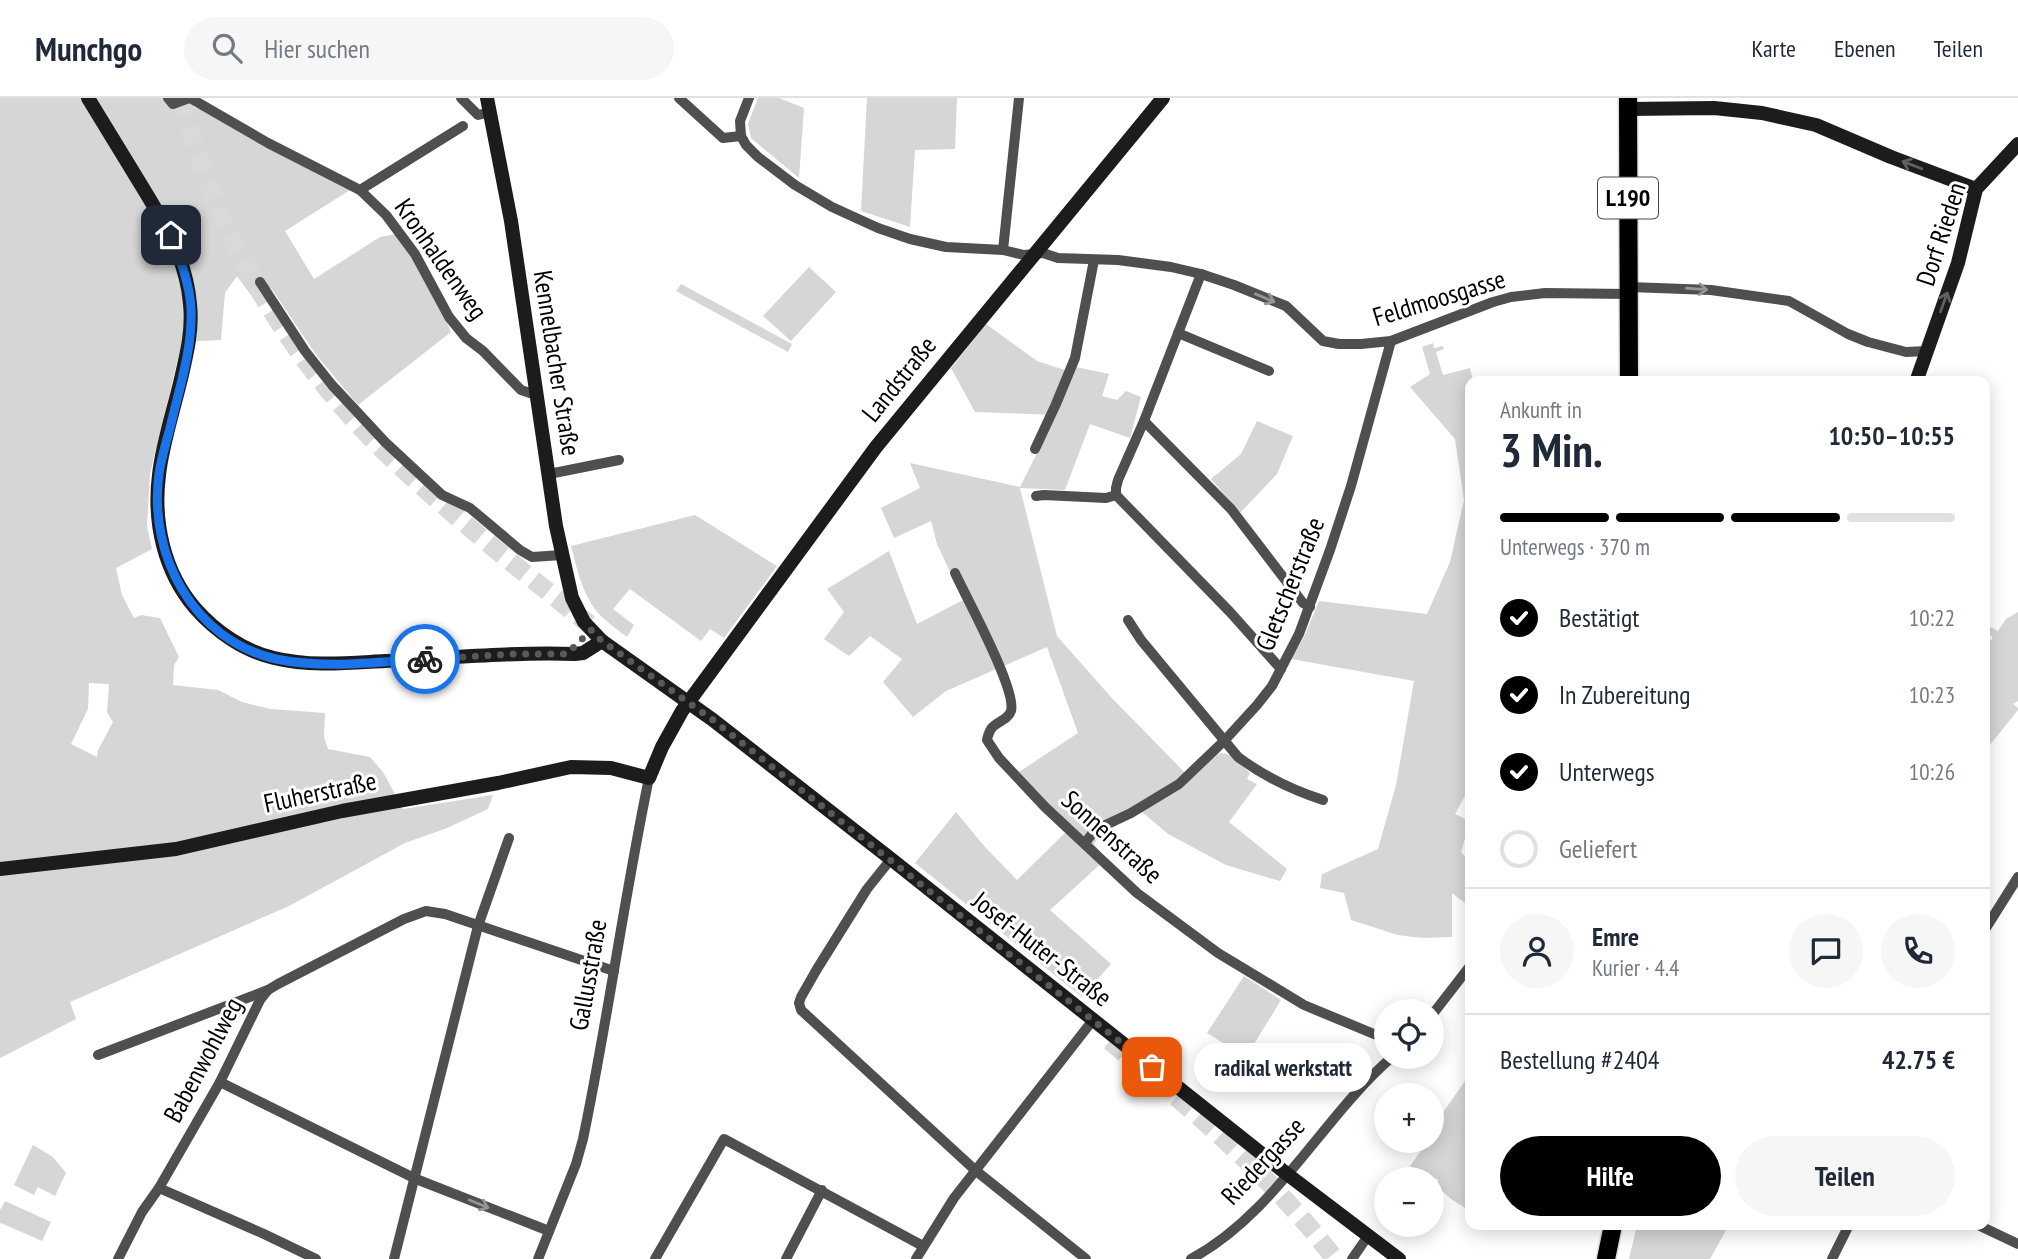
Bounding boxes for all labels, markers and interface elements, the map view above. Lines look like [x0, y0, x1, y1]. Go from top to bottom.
search box [184, 17, 674, 80]
text: Munchgo [35, 27, 142, 70]
icon: search [208, 29, 246, 67]
text: Hier suchen [264, 32, 370, 65]
text: Karte [1752, 33, 1796, 64]
text: Ebenen [1834, 33, 1896, 64]
text: Teilen [1934, 33, 1983, 64]
one-way arrow [1901, 157, 1923, 170]
road number: L190 [1598, 178, 1658, 218]
street label: Dorf Rieden [1908, 178, 1973, 290]
street label: Kronhaldenweg [388, 192, 495, 326]
pin [141, 205, 201, 265]
icon: home [152, 216, 190, 254]
street label: Feldmoosgasse [1369, 262, 1509, 333]
street label: Kennelbacher Straße [527, 268, 588, 458]
one-way arrow [1685, 283, 1708, 296]
one-way arrow [1253, 292, 1275, 305]
one-way arrow [1939, 292, 1951, 314]
street label: Landstraße [854, 329, 943, 428]
text: Ankunft in [1500, 395, 1582, 424]
text: 10:50–10:55 [1828, 419, 1955, 452]
text: 3 Min. [1500, 420, 1603, 480]
street label: Gletscherstraße [1248, 512, 1331, 655]
text: Unterwegs · 370 m [1500, 532, 1650, 561]
icon: check [1500, 599, 1538, 637]
text: Bestätigt [1559, 601, 1640, 634]
text: 10:22 [1909, 603, 1955, 632]
courier [390, 624, 460, 694]
icon: bike [406, 640, 444, 678]
icon: check [1500, 676, 1538, 714]
text: In Zubereitung [1559, 678, 1690, 711]
text: 10:23 [1909, 680, 1955, 709]
icon: check [1500, 753, 1538, 791]
text: Unterwegs [1559, 755, 1654, 788]
text: 10:26 [1909, 757, 1955, 786]
street label: Fluherstraße [261, 763, 379, 820]
street label: Sonnenstraße [1055, 783, 1170, 890]
text: Geliefert [1559, 832, 1637, 865]
street label: Josef-Huter-Straße [965, 883, 1119, 1013]
button: person [1500, 914, 1574, 988]
button: chat [1789, 914, 1863, 988]
button: phone [1881, 914, 1955, 988]
street label: Gallusstraße [562, 917, 614, 1033]
text: Emre [1592, 920, 1639, 953]
text: Kurier · 4.4 [1592, 953, 1679, 982]
street label: Babenwohlweg [156, 992, 249, 1128]
map controls [1374, 999, 1444, 1237]
button: locate [1374, 999, 1444, 1069]
pin [1122, 1037, 1182, 1097]
callout: radikal werkstatt [1194, 1042, 1372, 1091]
text: Bestellung #2404 [1500, 1043, 1660, 1076]
text: 42.75 € [1882, 1043, 1955, 1076]
icon: bag [1133, 1048, 1171, 1086]
text: radikal werkstatt [1214, 1053, 1352, 1082]
button: + [1374, 1083, 1444, 1153]
street label: Riedergasse [1214, 1110, 1312, 1211]
button: Hilfe [1500, 1136, 1721, 1216]
button: Teilen [1735, 1136, 1955, 1216]
button: − [1374, 1167, 1444, 1237]
one-way arrow [468, 1198, 490, 1211]

